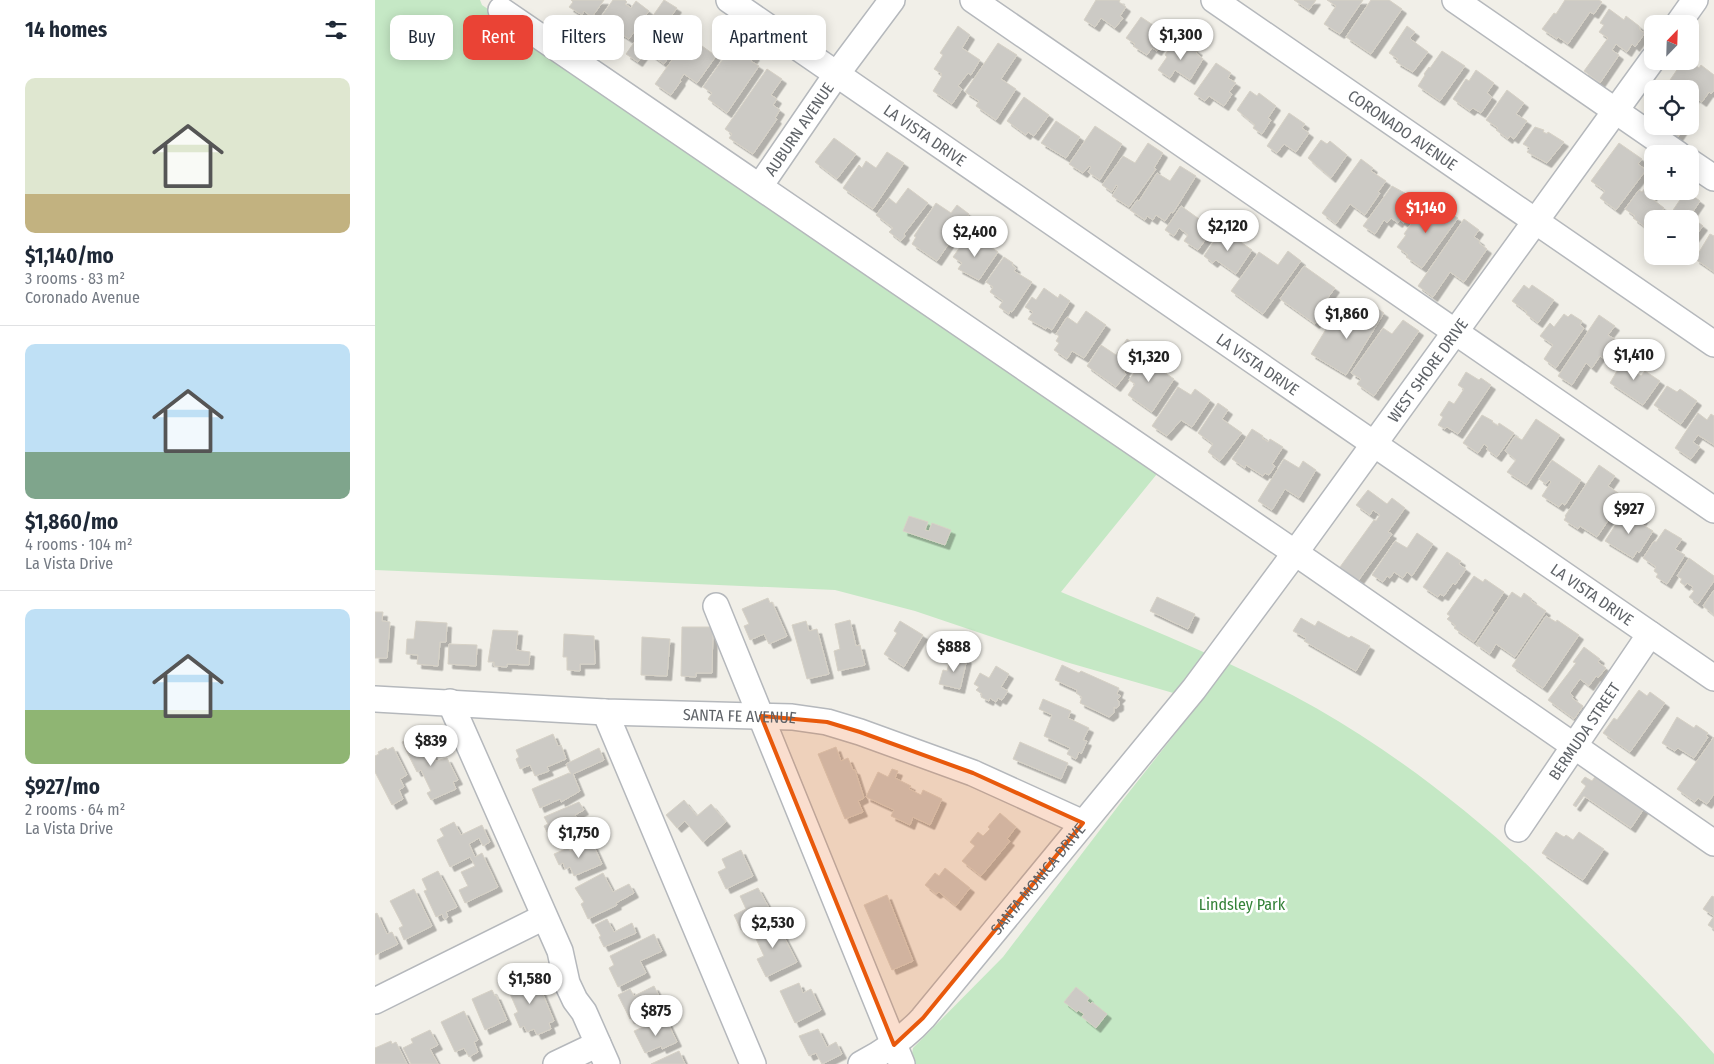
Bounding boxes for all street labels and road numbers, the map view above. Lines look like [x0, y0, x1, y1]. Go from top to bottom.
street label: AUBURN AVENUE [760, 79, 838, 179]
street label: CORONADO AVENUE [1344, 86, 1461, 174]
street label: LA VISTA DRIVE [880, 100, 970, 170]
street label: WEST SHORE DRIVE [1383, 315, 1471, 426]
street label: LA VISTA DRIVE [1213, 329, 1303, 399]
street label: LA VISTA DRIVE [1547, 559, 1637, 629]
street label: BERMUDA STREET [1545, 679, 1624, 784]
street label: SANTA FE AVENUE [683, 705, 798, 727]
street label: SANTA MONICA DRIVE [986, 819, 1089, 938]

